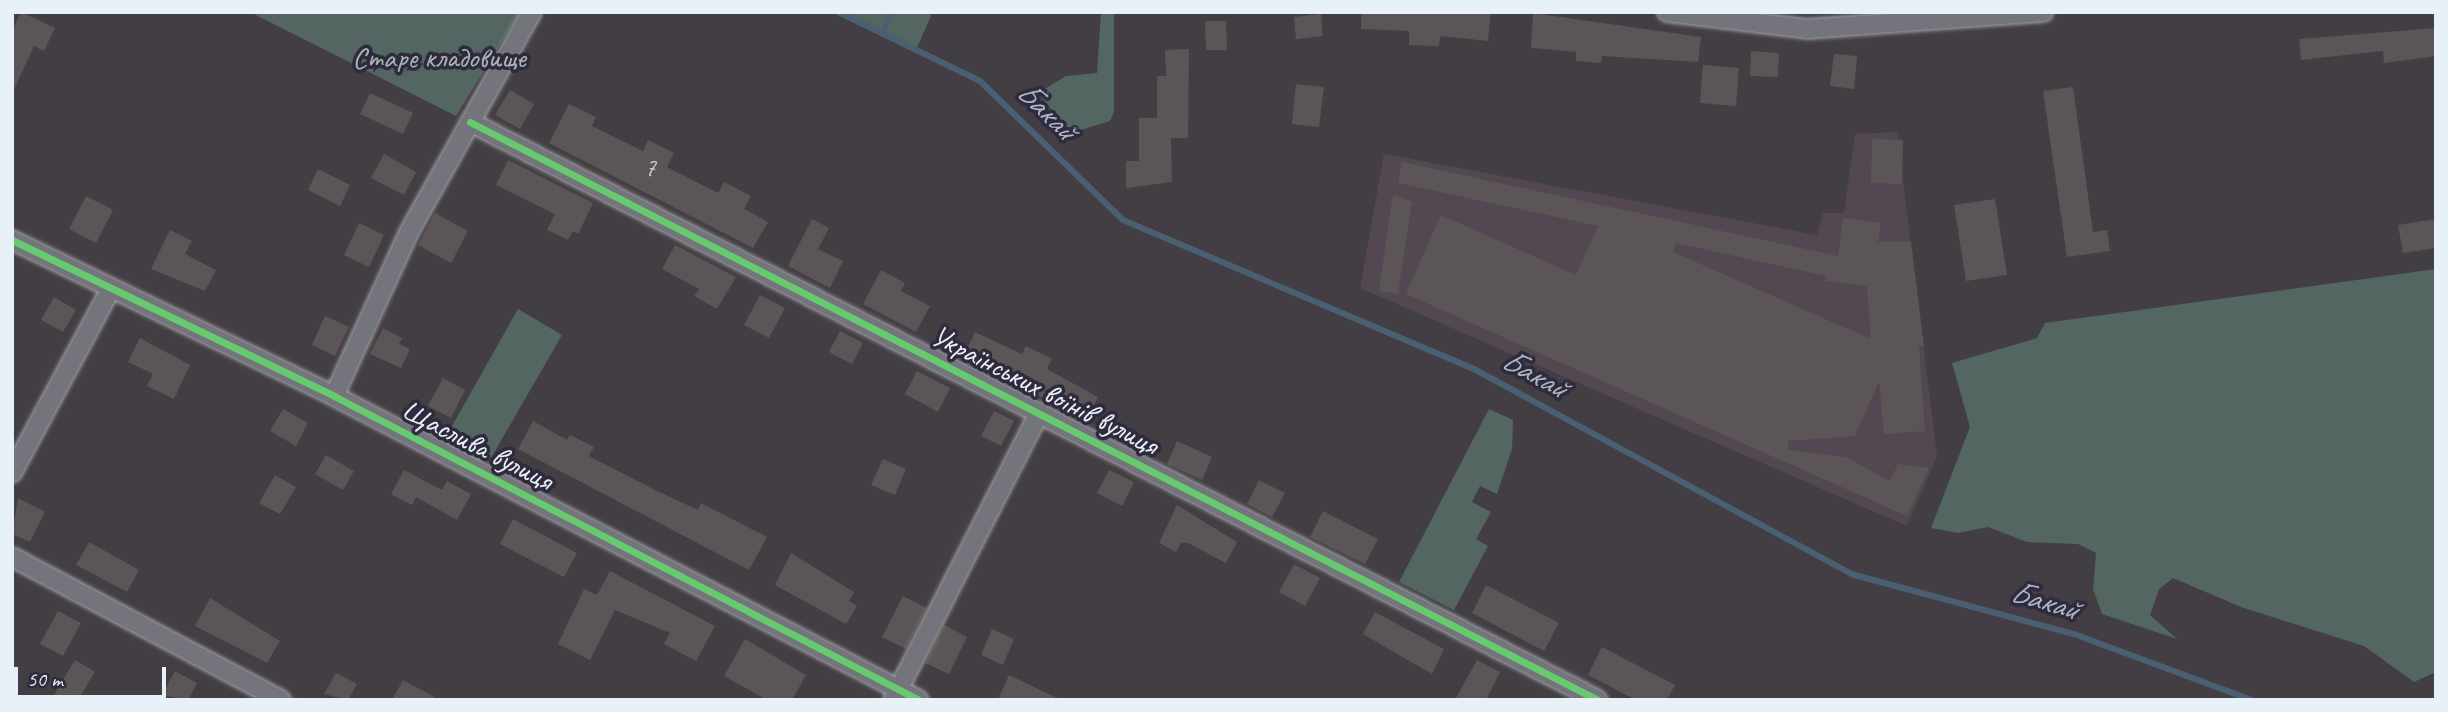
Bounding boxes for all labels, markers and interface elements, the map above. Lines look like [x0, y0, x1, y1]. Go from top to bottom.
park label: Старе кладовище [353, 39, 525, 75]
water label: Бакай [1008, 73, 1084, 149]
house number: 7 [644, 152, 656, 184]
street label: Українських воїнів вулиця [926, 318, 1164, 462]
water label: Бакай [1495, 341, 1573, 407]
street label: Щаслива вулиця [397, 392, 559, 498]
water label: Бакай [2006, 573, 2082, 629]
scale bar [18, 652, 170, 696]
text: 50 m [27, 666, 63, 692]

